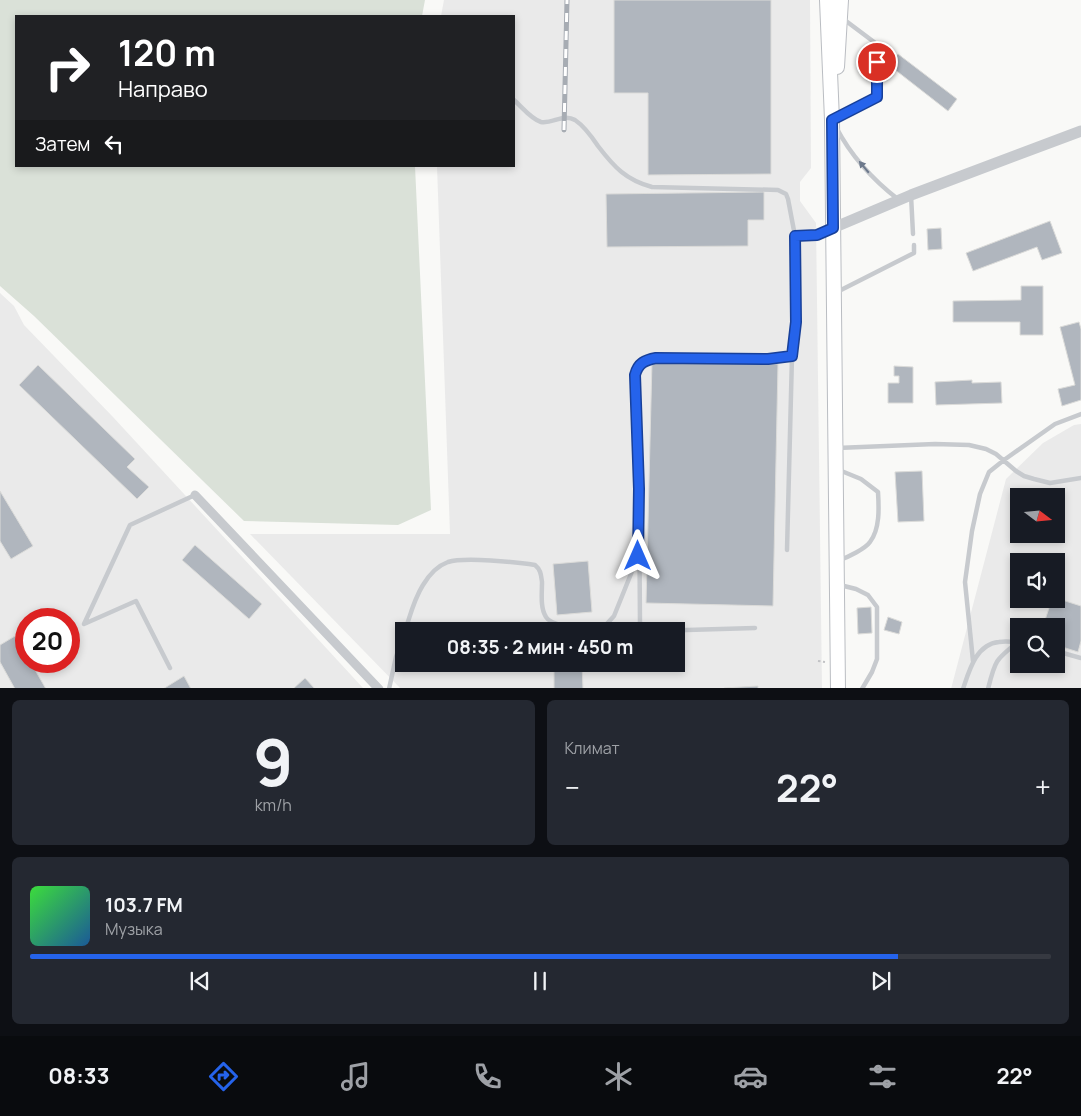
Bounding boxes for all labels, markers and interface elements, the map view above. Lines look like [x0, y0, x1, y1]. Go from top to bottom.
text: 120 m [118, 29, 216, 77]
icon: right [35, 35, 100, 100]
pin [856, 41, 898, 83]
icon: arrive [863, 48, 891, 76]
text: Направо [118, 74, 208, 104]
icon: left [100, 130, 128, 158]
text: Затем [35, 131, 90, 157]
one-way arrow [859, 161, 870, 173]
north arrow [1010, 488, 1065, 542]
map controls [1010, 488, 1065, 673]
position arrow [611, 529, 663, 581]
button: sound [1010, 553, 1065, 608]
speed limit sign: 20 [15, 608, 80, 673]
button: search [1010, 618, 1065, 673]
text: 08:35 · 2 мин · 450 m [447, 634, 633, 660]
text: 9 [253, 717, 293, 806]
text: Климат [565, 737, 620, 759]
text: 22° [776, 761, 838, 813]
text: − [565, 768, 580, 806]
text: + [1035, 768, 1051, 806]
text: km/h [255, 794, 292, 816]
text: 103.7 FM [105, 892, 183, 918]
text: Музыка [105, 918, 163, 940]
icon: previous [186, 967, 214, 995]
icon: pause [526, 967, 554, 995]
icon: next [867, 967, 895, 995]
icon: directions [206, 1059, 241, 1094]
icon: music [338, 1059, 373, 1094]
icon: phone [470, 1059, 505, 1094]
icon: climate [601, 1059, 636, 1094]
icon: car [733, 1059, 768, 1094]
icon: filters [865, 1059, 900, 1094]
text: 08:33 [48, 1061, 109, 1091]
text: 22° [996, 1061, 1033, 1091]

